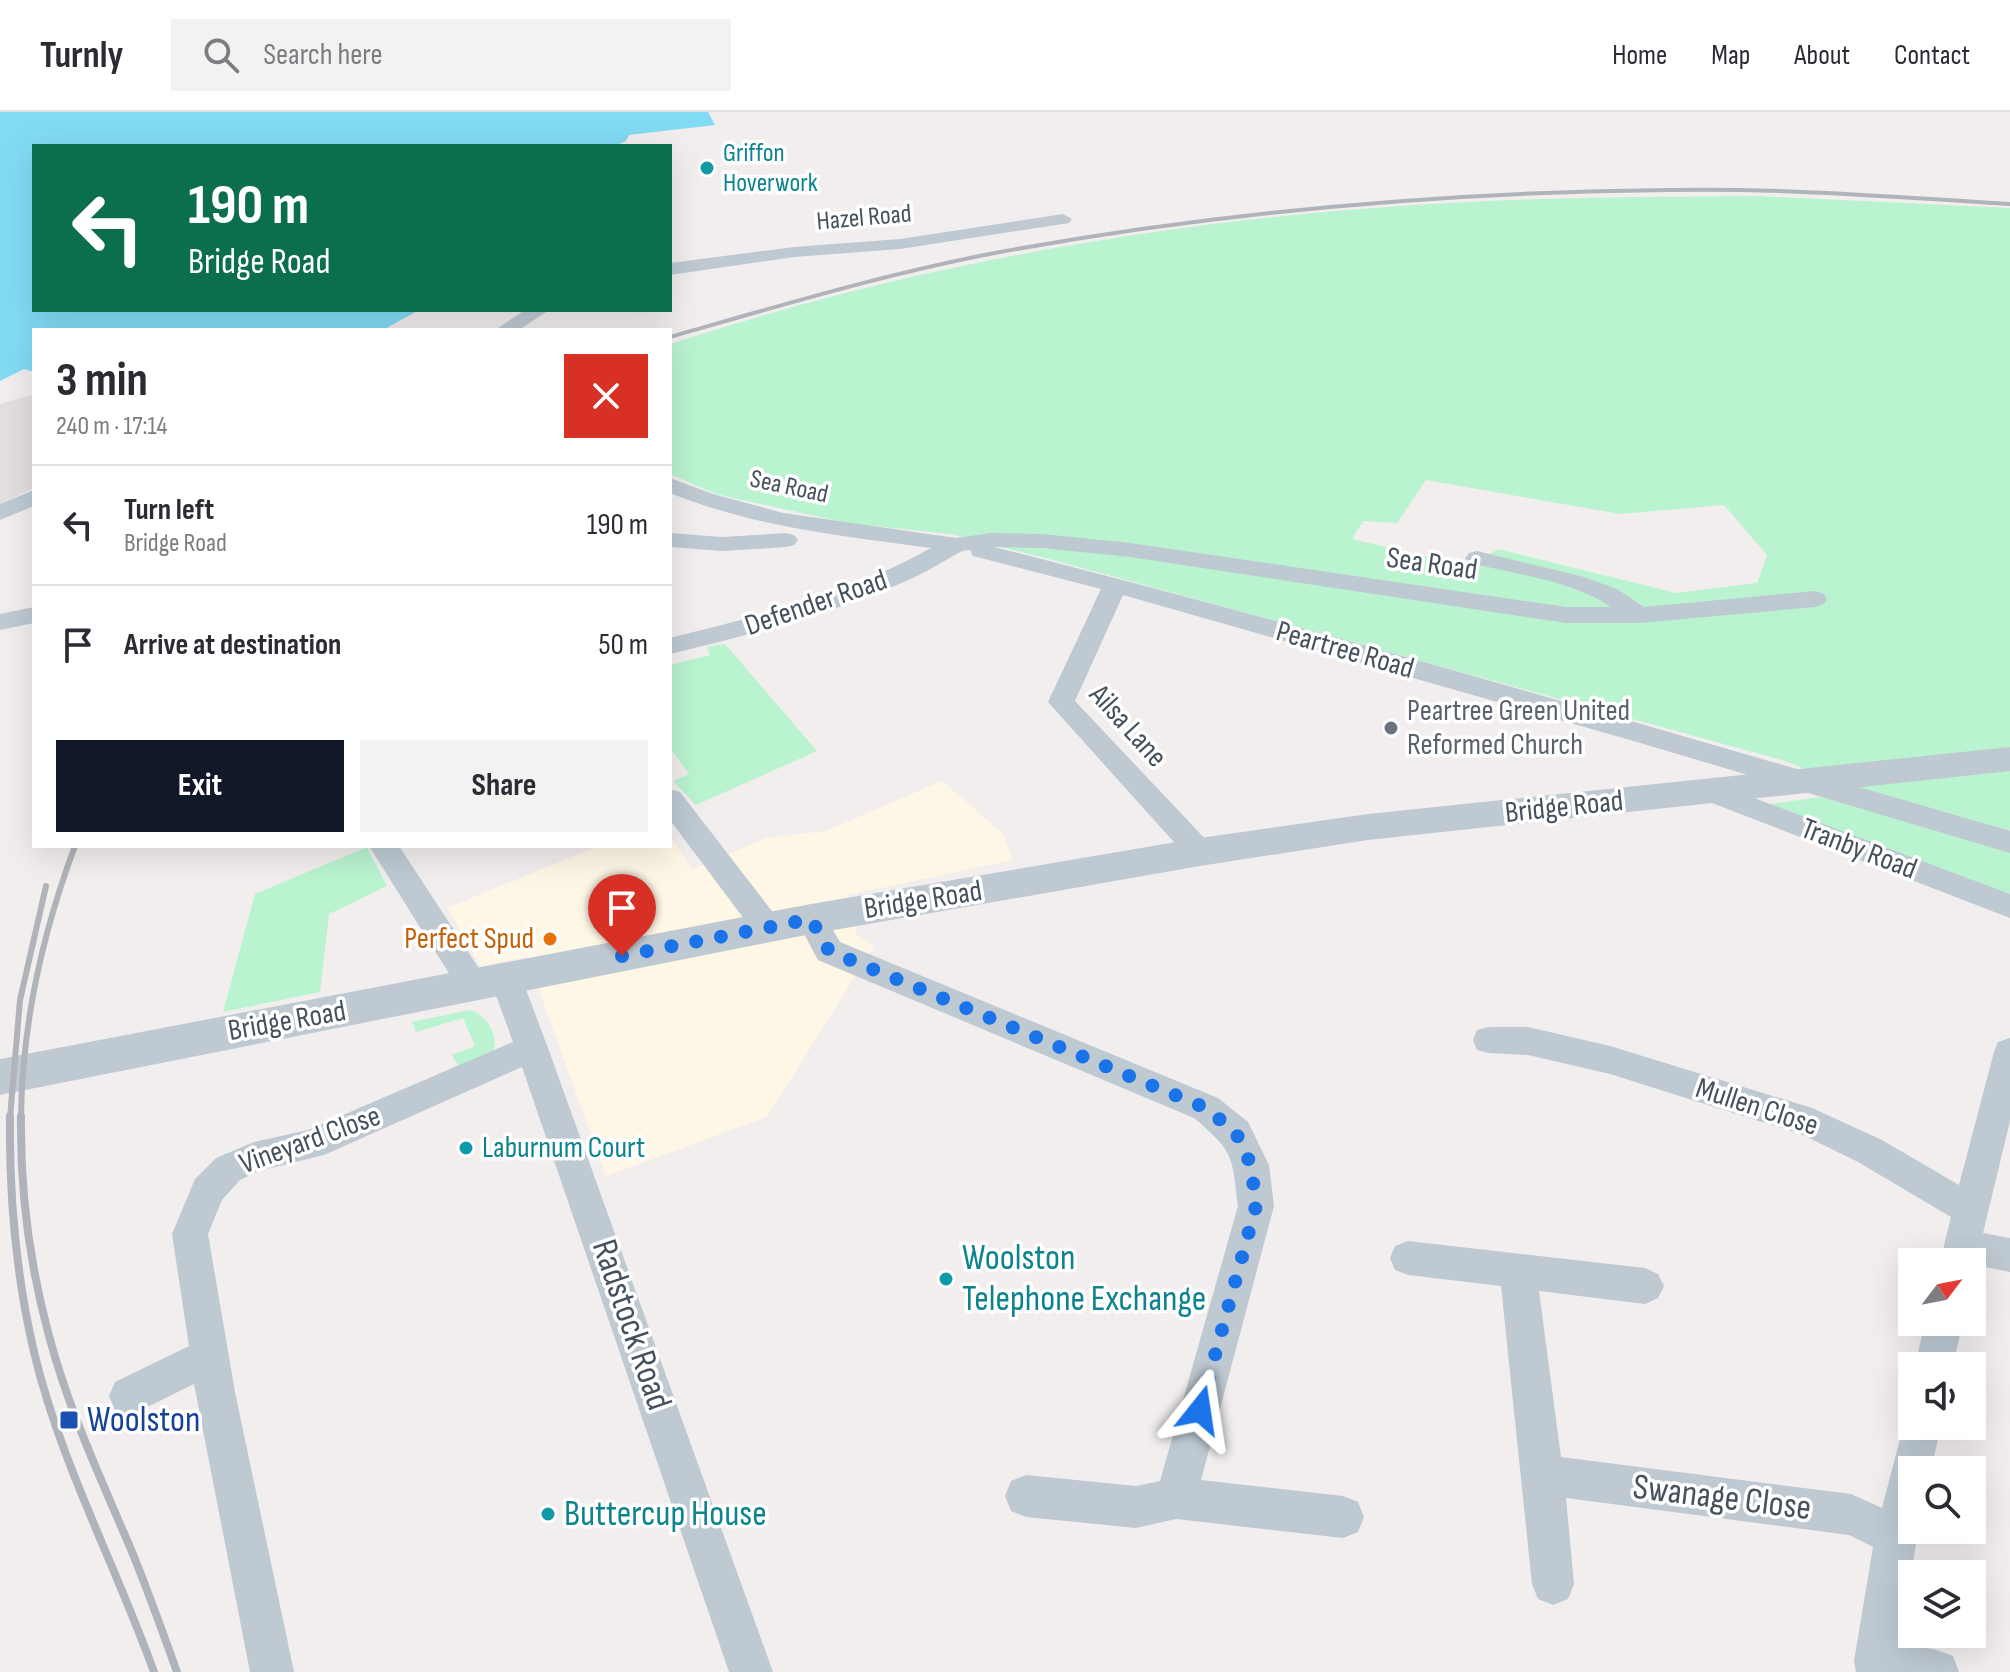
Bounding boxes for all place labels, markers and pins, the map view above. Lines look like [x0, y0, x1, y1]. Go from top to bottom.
place label: Griffon Hoverwork [723, 138, 818, 199]
marker: Griffon Hoverwork [698, 159, 716, 177]
place label: Peartree Green United Reformed Church [1407, 693, 1630, 763]
marker: Peartree Green United Reformed Church [1382, 719, 1400, 737]
pin [588, 874, 656, 956]
place label: Perfect Spud [404, 921, 534, 957]
marker: Perfect Spud [541, 930, 559, 948]
place label: Laburnum Court [482, 1130, 645, 1166]
marker: Laburnum Court [457, 1139, 475, 1157]
place label: Woolston Telephone Exchange [962, 1237, 1206, 1321]
marker: Woolston Telephone Exchange [937, 1270, 955, 1288]
place label: Woolston [87, 1399, 200, 1442]
marker: Woolston [58, 1409, 80, 1431]
place label: Buttercup House [564, 1493, 767, 1536]
marker: Buttercup House [539, 1505, 557, 1523]

